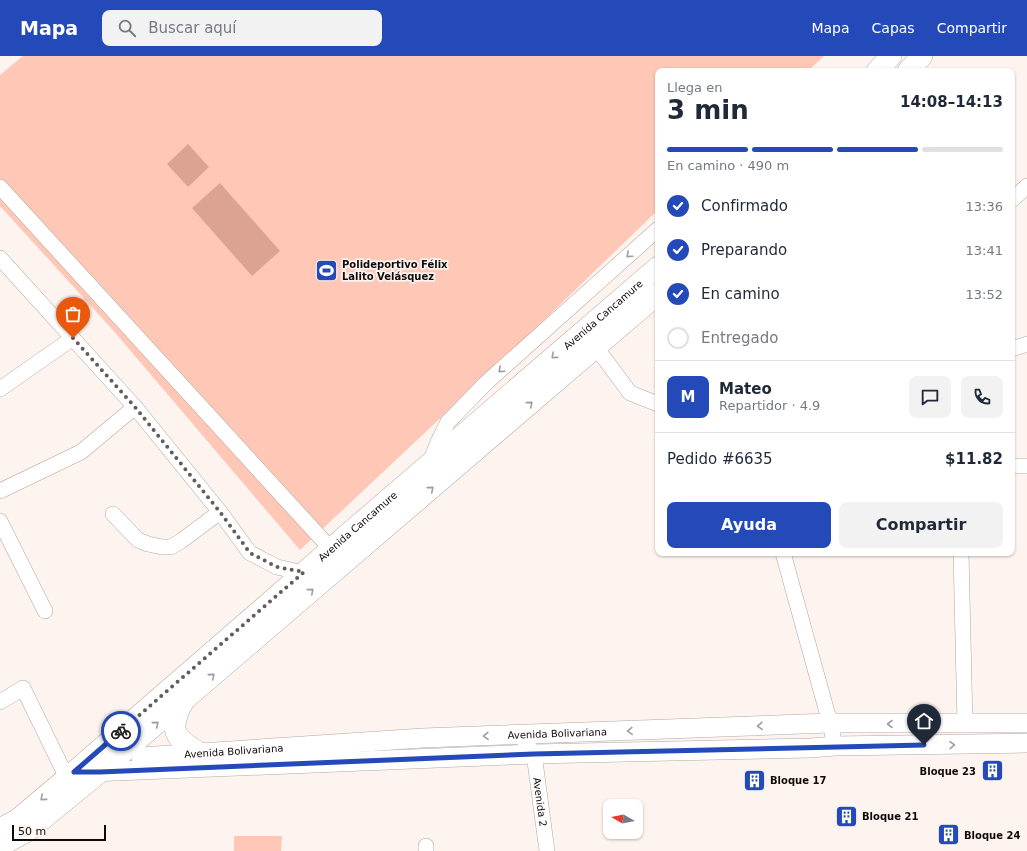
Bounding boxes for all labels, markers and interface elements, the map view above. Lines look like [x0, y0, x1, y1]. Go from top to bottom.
search box [102, 10, 382, 46]
text: Mapa [20, 17, 78, 39]
icon: search [116, 17, 138, 39]
text: Buscar aquí [148, 19, 237, 37]
text: Mapa [811, 20, 850, 36]
text: Capas [872, 20, 915, 36]
text: Compartir [937, 20, 1007, 36]
text: Llega en [667, 80, 722, 95]
text: 14:08–14:13 [900, 93, 1003, 111]
text: 3 min [667, 95, 749, 125]
text: En camino · 490 m [667, 158, 789, 173]
icon: check [667, 195, 689, 217]
text: Confirmado [701, 197, 788, 215]
text: 13:36 [966, 199, 1003, 214]
icon: check [667, 239, 689, 261]
text: Preparando [701, 241, 787, 259]
text: 13:41 [966, 243, 1003, 258]
one-way arrow [626, 251, 634, 258]
sports icon: Polideportivo Félix Lalito Velásquez [314, 257, 340, 283]
place label: Polideportivo Félix Lalito Velásquez [342, 259, 448, 282]
street label: Avenida Cancamure [561, 278, 645, 352]
icon: check [667, 283, 689, 305]
text: En camino [701, 285, 780, 303]
text: 13:52 [966, 287, 1003, 302]
pin [56, 297, 90, 338]
icon: bag [62, 303, 84, 325]
text: Entregado [701, 329, 778, 347]
one-way arrow [552, 352, 559, 359]
one-way arrow [498, 365, 505, 372]
button: chat [909, 376, 951, 418]
button: phone [961, 376, 1003, 418]
text: Mateo [719, 380, 772, 398]
text: M [681, 388, 695, 406]
text: Repartidor · 4.9 [719, 398, 820, 413]
one-way arrow [525, 401, 532, 408]
text: Pedido #6635 [667, 450, 773, 468]
text: $11.82 [945, 450, 1003, 468]
one-way arrow [426, 486, 434, 493]
street label: Avenida Cancamure [316, 489, 399, 564]
button: Ayuda [667, 502, 831, 548]
button: Compartir [839, 502, 1003, 548]
one-way arrow [306, 589, 314, 596]
one-way arrow [208, 674, 215, 681]
pin [907, 704, 941, 745]
icon: home [913, 710, 935, 732]
courier [101, 711, 141, 751]
icon: bike [110, 720, 132, 742]
one-way arrow [887, 720, 893, 728]
one-way arrow [151, 722, 159, 729]
one-way arrow [757, 722, 763, 730]
street label: Avenida Bolivariana [507, 726, 607, 741]
one-way arrow [627, 726, 633, 735]
one-way arrow [483, 732, 489, 740]
one-way arrow [949, 740, 955, 749]
street label: Avenida Bolivariana [184, 742, 284, 760]
building icon: Bloque 23 [979, 758, 1005, 784]
place label: Bloque 23 [920, 766, 976, 777]
building icon: Bloque 17 [741, 767, 767, 793]
place label: Bloque 17 [770, 775, 826, 786]
street label: Avenida 2 [531, 777, 549, 827]
one-way arrow [40, 793, 47, 800]
north arrow [603, 799, 643, 839]
map controls [603, 799, 643, 839]
building icon: Bloque 21 [833, 803, 859, 829]
place label: Bloque 21 [862, 811, 918, 822]
building icon: Bloque 24 [935, 822, 961, 848]
scale bar [12, 823, 106, 842]
text: 50 m [18, 825, 46, 838]
place label: Bloque 24 [964, 830, 1020, 841]

